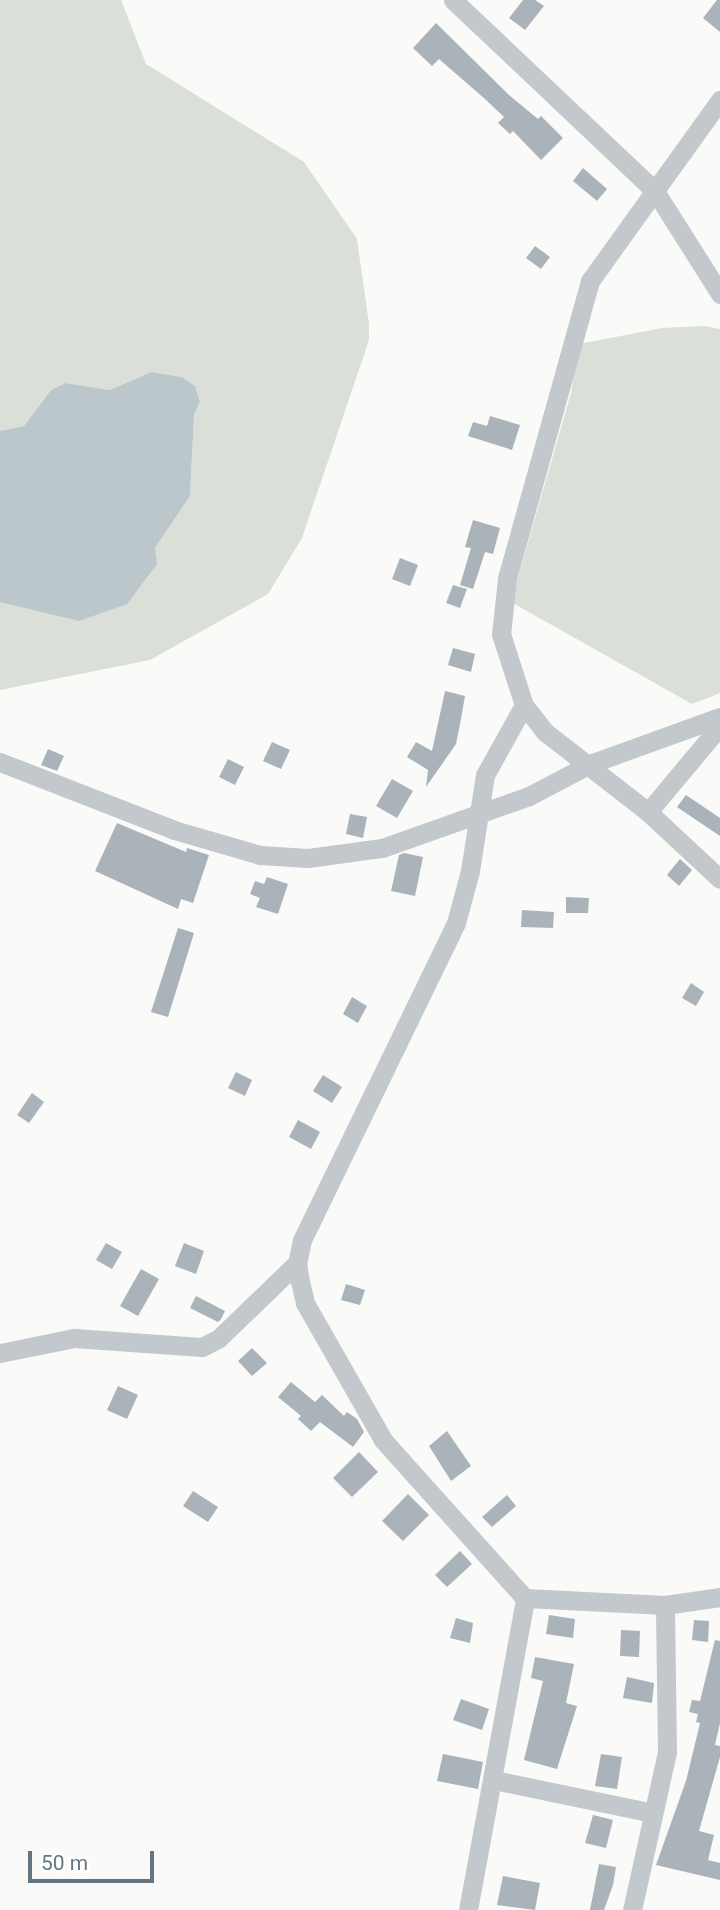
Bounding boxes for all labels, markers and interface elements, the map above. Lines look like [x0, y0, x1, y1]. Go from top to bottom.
scale bar [32, 1836, 158, 1880]
text: 50 m [41, 1851, 88, 1875]

